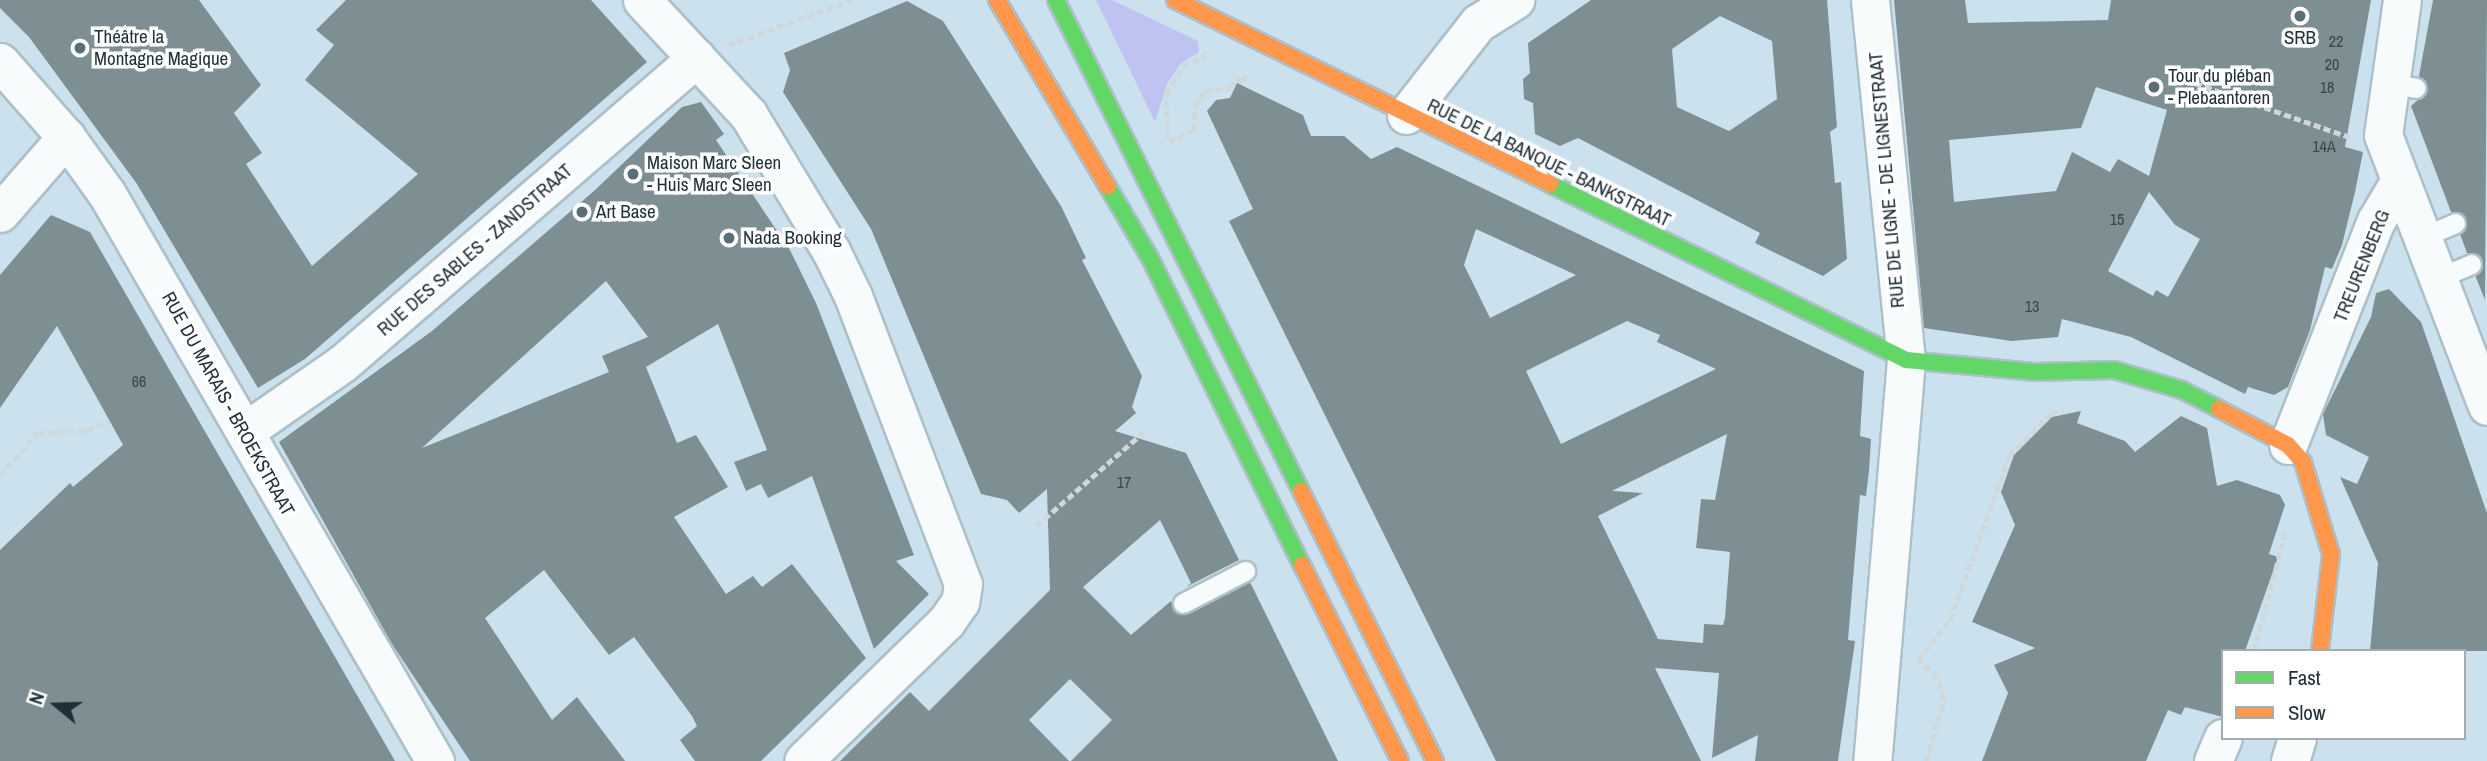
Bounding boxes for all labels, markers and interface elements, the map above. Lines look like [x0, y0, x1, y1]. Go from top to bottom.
marker: SRB [2292, 8, 2308, 24]
place label: Théâtre la Montagne Magique [94, 26, 228, 70]
place label: SRB [2284, 27, 2316, 49]
house number: 22 [2329, 31, 2343, 51]
marker: Théâtre la Montagne Magique [72, 40, 88, 56]
street label: RUE DE LIGNE - DE LIGNESTRAAT [1864, 51, 1910, 309]
house number: 20 [2325, 54, 2339, 74]
place label: Tour du pléban - Plebaantoren [2168, 65, 2271, 109]
house number: 18 [2320, 77, 2334, 97]
marker: Tour du pléban - Plebaantoren [2146, 79, 2162, 95]
street label: RUE DE LA BANQUE - BANKSTRAAT [1423, 94, 1675, 232]
house number: 14A [2312, 136, 2336, 156]
place label: Maison Marc Sleen - Huis Marc Sleen [647, 152, 781, 196]
street label: RUE DES SABLES - ZANDSTRAAT [373, 159, 577, 341]
marker: Maison Marc Sleen - Huis Marc Sleen [625, 166, 641, 182]
place label: Art Base [596, 201, 656, 223]
marker: Art Base [574, 204, 590, 220]
street label: TREURENBERG [2329, 206, 2395, 326]
house number: 15 [2110, 209, 2124, 229]
place label: Nada Booking [743, 227, 842, 249]
marker: Nada Booking [721, 230, 737, 246]
street label: RUE DU MARAIS - BROEKSTRAAT [157, 288, 299, 520]
house number: 13 [2025, 296, 2039, 316]
house number: 66 [132, 371, 146, 391]
house number: 17 [1117, 472, 1131, 492]
legend [2221, 649, 2466, 740]
text: Fast [2288, 663, 2321, 692]
north arrow [21, 670, 91, 740]
text: N [22, 689, 50, 708]
text: Slow [2288, 698, 2325, 727]

